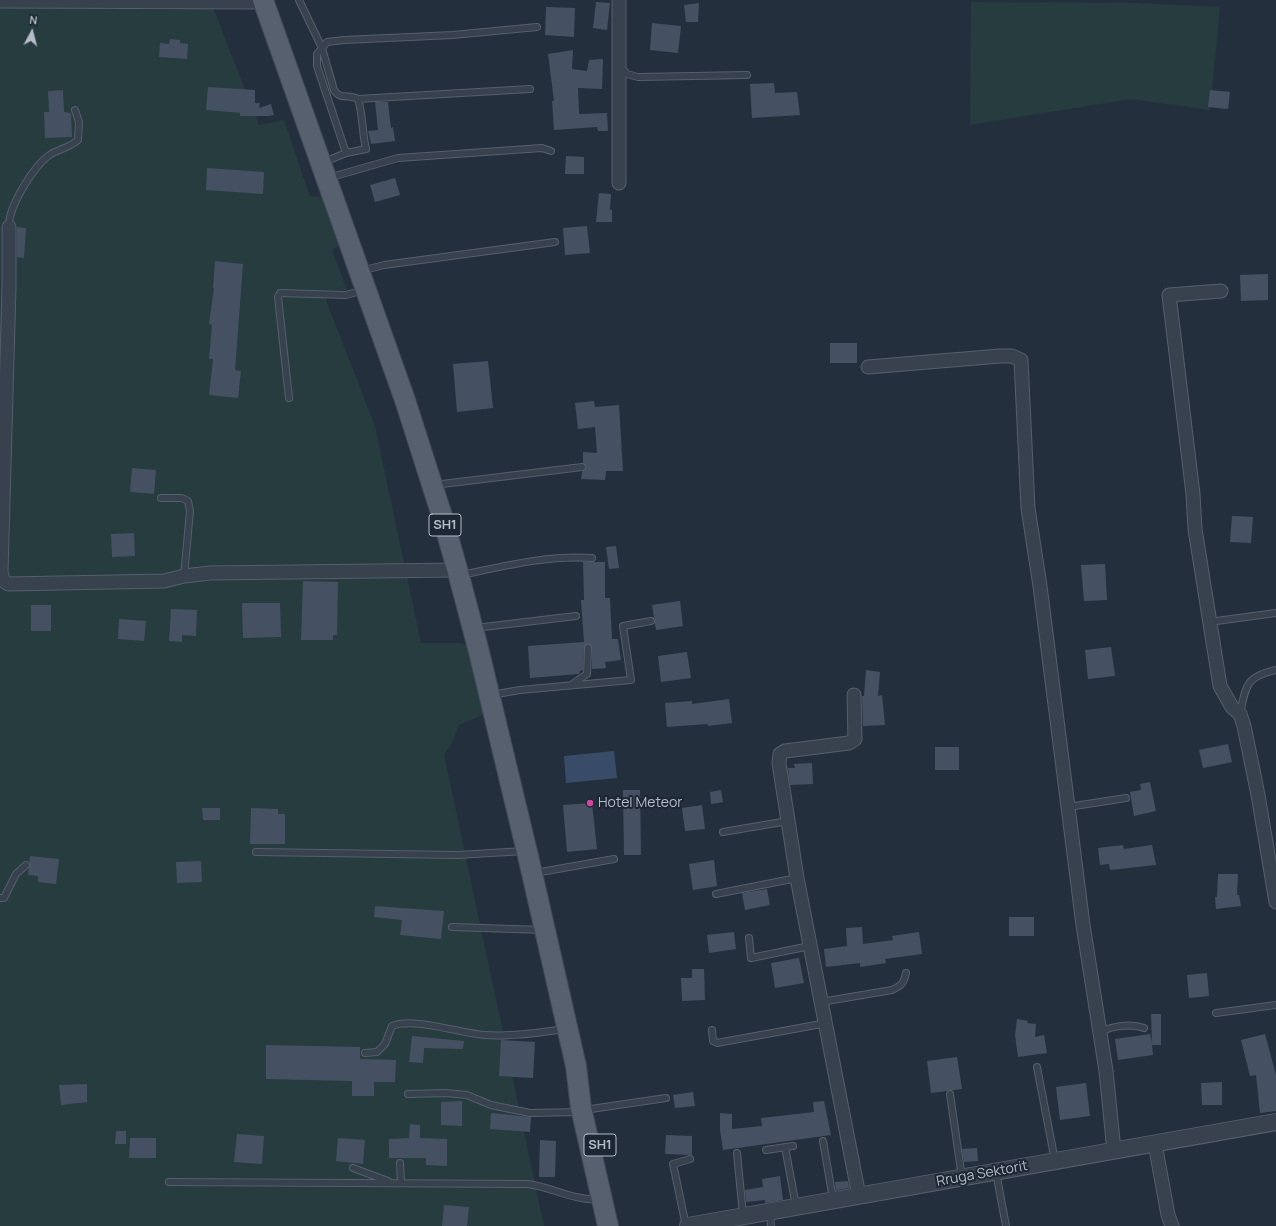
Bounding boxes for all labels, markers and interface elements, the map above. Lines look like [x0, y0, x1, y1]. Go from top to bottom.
north arrow [12, 12, 52, 52]
text: N [29, 12, 38, 28]
road number: SH1 [429, 514, 461, 536]
place label: Hotel Meteor [598, 795, 682, 811]
marker: Hotel Meteor [585, 798, 595, 808]
road number: SH1 [584, 1134, 616, 1156]
street label: Rruga Sektorit [935, 1158, 1029, 1190]

